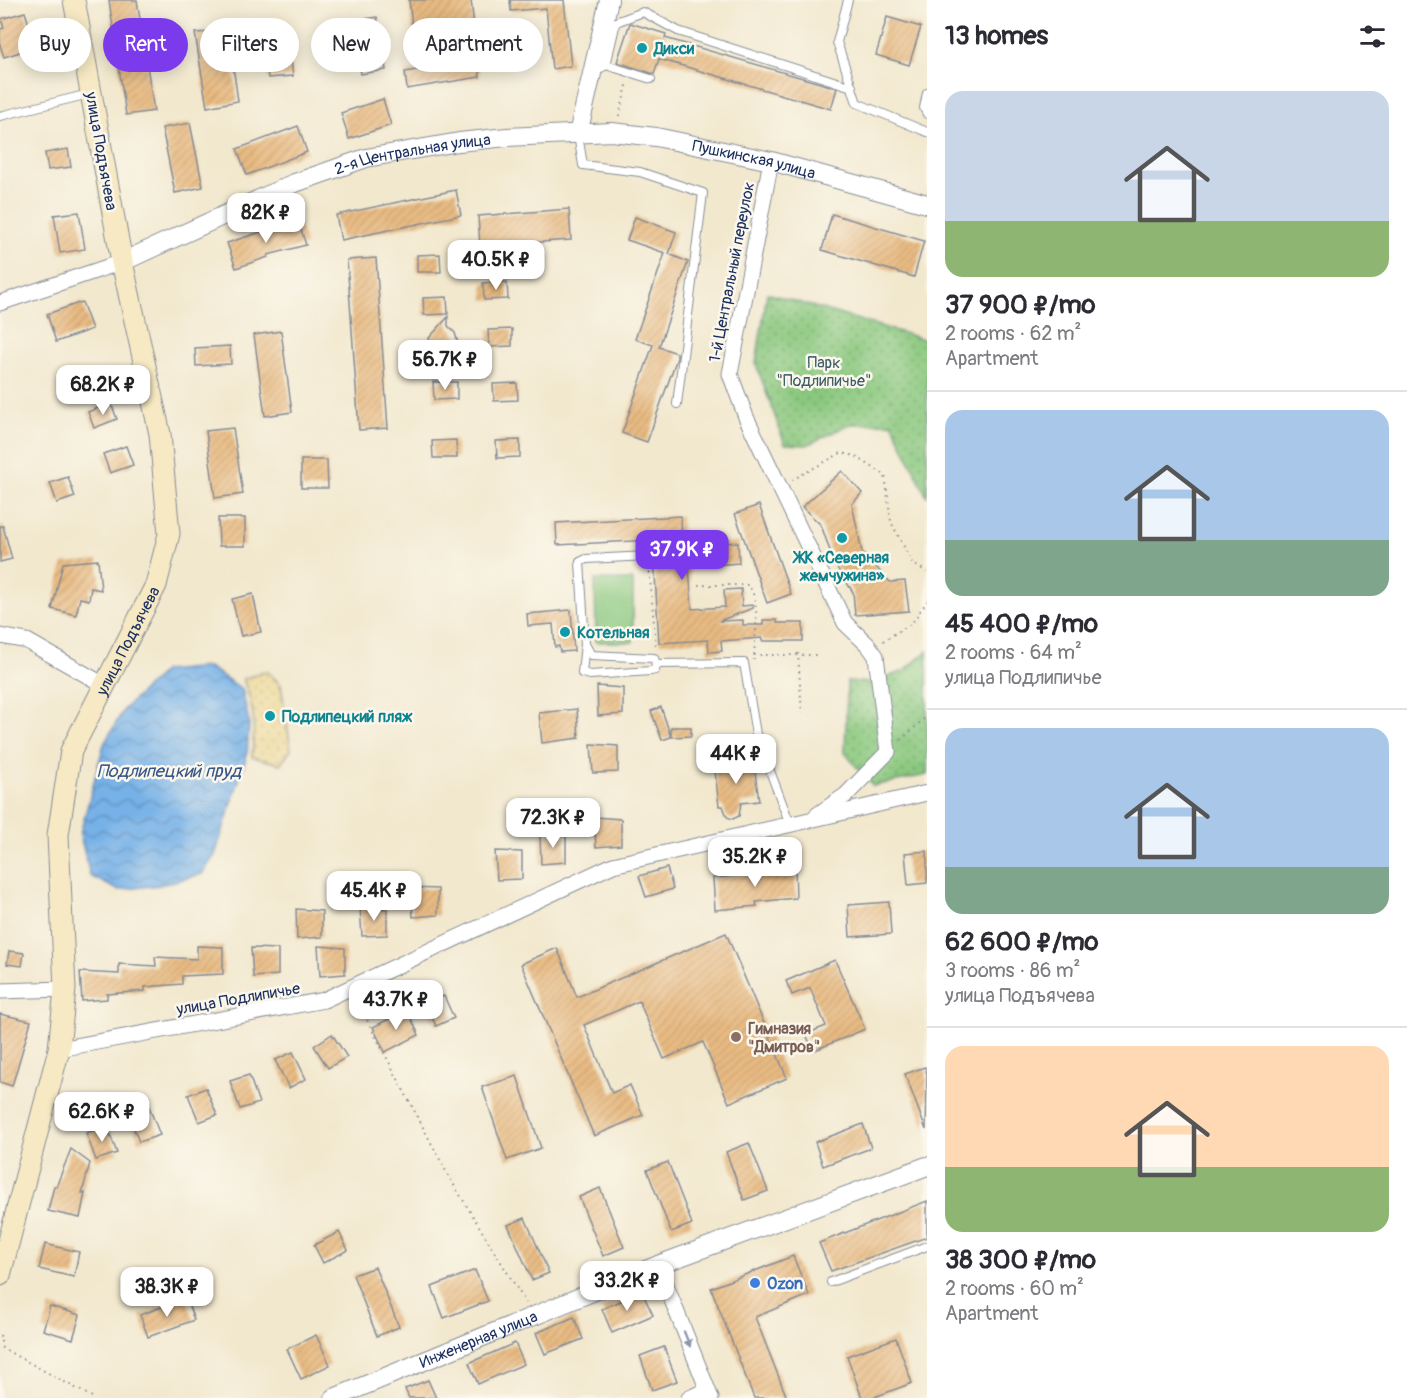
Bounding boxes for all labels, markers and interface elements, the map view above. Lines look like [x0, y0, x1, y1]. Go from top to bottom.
chip: Buy [18, 18, 91, 72]
chip: Rent [103, 18, 188, 72]
chip: Filters [200, 18, 299, 72]
chip: New [311, 18, 391, 72]
chip: Apartment [403, 18, 543, 72]
text: 13 homes [945, 20, 1048, 52]
icon: filters [1356, 20, 1389, 53]
place label: Дикси [653, 39, 695, 59]
marker: Дикси [635, 41, 649, 55]
street label: улица Подъячева [81, 89, 121, 212]
street label: 2-я Центральная улица [332, 130, 492, 179]
icon: home [1113, 130, 1221, 238]
street label: Пушкинская улица [690, 136, 818, 184]
street label: 1-й Центральный переулок [705, 180, 759, 364]
pin: 82K ₽ [224, 193, 308, 244]
text: 82K ₽ [241, 200, 291, 225]
pin: 40.5K ₽ [441, 240, 551, 291]
text: 40.5K ₽ [462, 247, 530, 272]
text: 37 900 ₽/mo [945, 289, 1095, 321]
text: 2 rooms · 62 m² [945, 321, 1081, 346]
pin: 56.7K ₽ [390, 340, 500, 391]
text: Apartment [945, 346, 1038, 371]
text: 56.7K ₽ [412, 347, 478, 372]
park label: Парк "Подлипичье" [777, 353, 871, 391]
pin: 68.2K ₽ [48, 365, 158, 416]
text: 68.2K ₽ [70, 372, 136, 397]
icon: home [1113, 449, 1221, 557]
pin: 37.9K ₽ [627, 530, 737, 581]
marker: ЖК «Северная жемчужина» [835, 531, 849, 545]
text: 37.9K ₽ [650, 537, 714, 562]
place label: ЖК «Северная жемчужина» [792, 548, 890, 586]
street label: улица Подъячева [92, 583, 165, 700]
text: 45 400 ₽/mo [945, 608, 1098, 640]
place label: Котельная [577, 623, 650, 643]
marker: Котельная [558, 625, 572, 639]
text: 2 rooms · 64 m² [945, 640, 1082, 665]
text: улица Подлипичье [945, 665, 1102, 690]
place label: Подлипецкий пляж [282, 707, 413, 727]
marker: Подлипецкий пляж [263, 709, 277, 723]
pin: 44K ₽ [694, 734, 778, 785]
text: 44K ₽ [710, 741, 762, 766]
water label: Подлипецкий пруд [97, 760, 243, 783]
icon: home [1113, 767, 1221, 875]
pin: 72.3K ₽ [498, 798, 608, 849]
text: 72.3K ₽ [520, 805, 586, 830]
pin: 35.2K ₽ [700, 837, 810, 888]
text: 35.2K ₽ [722, 844, 788, 869]
pin: 45.4K ₽ [319, 871, 429, 922]
text: 45.4K ₽ [341, 878, 407, 903]
text: 62 600 ₽/mo [945, 926, 1099, 958]
text: 3 rooms · 86 m² [945, 958, 1080, 983]
street label: улица Подлипичье [174, 978, 302, 1020]
pin: 43.7K ₽ [341, 980, 451, 1031]
text: улица Подъячева [945, 983, 1095, 1008]
text: 43.7K ₽ [363, 987, 429, 1012]
place label: Гимназия "Дмитров" [748, 1019, 820, 1057]
marker: Гимназия "Дмитров" [729, 1030, 743, 1044]
icon: home [1113, 1085, 1221, 1193]
pin: 62.6K ₽ [47, 1092, 157, 1143]
text: 62.6K ₽ [68, 1099, 136, 1124]
text: 38 300 ₽/mo [945, 1244, 1096, 1276]
pin: 33.2K ₽ [572, 1261, 682, 1312]
pin: 38.3K ₽ [112, 1267, 222, 1318]
text: 33.2K ₽ [594, 1268, 660, 1293]
text: 38.3K ₽ [134, 1274, 200, 1299]
place label: Ozon [767, 1274, 803, 1294]
marker: Ozon [748, 1276, 762, 1290]
text: 2 rooms · 60 m² [945, 1276, 1084, 1301]
text: Apartment [945, 1301, 1038, 1326]
street label: Инженерная улица [417, 1307, 541, 1373]
one-way arrow [683, 1330, 692, 1348]

